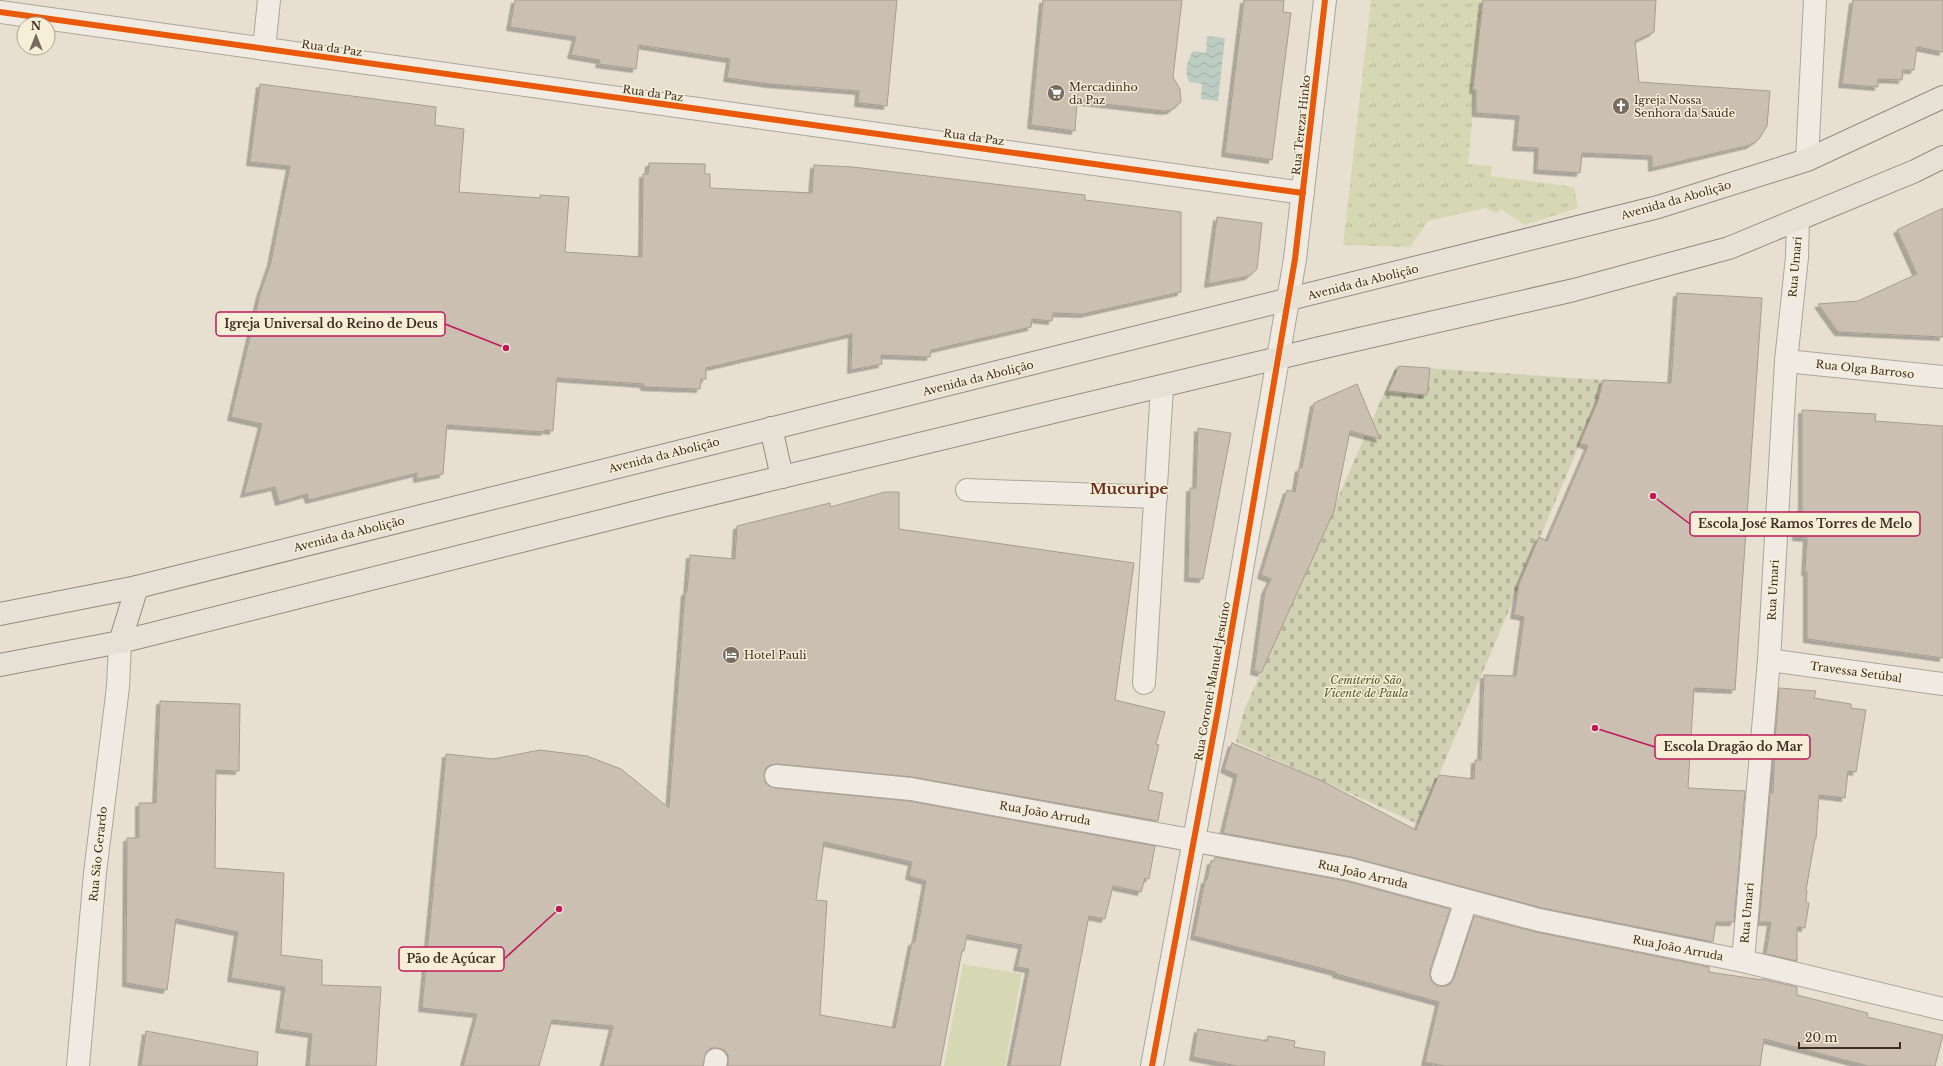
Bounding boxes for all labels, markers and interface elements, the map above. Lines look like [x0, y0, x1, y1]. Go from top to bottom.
north arrow [16, 16, 56, 56]
text: N [31, 19, 42, 33]
street label: Rua da Paz [301, 37, 363, 59]
street label: Rua Tereza Hinko [1289, 74, 1313, 176]
place label: Mercadinho da Paz [1069, 80, 1138, 107]
street label: Rua da Paz [622, 82, 684, 104]
supermarket icon: Mercadinho da Paz [1046, 83, 1066, 103]
place label: Igreja Nossa Senhora da Saúde [1634, 93, 1735, 120]
church icon: Igreja Nossa Senhora da Saúde [1611, 96, 1631, 116]
street label: Rua da Paz [943, 126, 1005, 148]
street label: Avenida da Abolição [1618, 178, 1733, 223]
street label: Rua Umari [1785, 236, 1805, 298]
street label: Avenida da Abolição [1305, 261, 1420, 303]
callout: Igreja Universal do Reino de Deus [216, 312, 445, 336]
text: Igreja Universal do Reino de Deus [224, 316, 438, 331]
street label: Avenida da Abolição [920, 357, 1035, 399]
street label: Rua Olga Barroso [1815, 357, 1915, 381]
street label: Avenida da Abolição [606, 434, 721, 476]
district label: Mucuripe [1090, 479, 1169, 498]
callout: Escola José Ramos Torres de Melo [1690, 512, 1920, 536]
street label: Avenida da Abolição [291, 513, 406, 555]
text: Escola José Ramos Torres de Melo [1698, 516, 1912, 531]
street label: Rua Umari [1764, 559, 1782, 621]
street label: Rua Coronel Manuel Jesuíno [1191, 600, 1233, 762]
hotel icon: Hotel Pauli [721, 645, 741, 665]
place label: Hotel Pauli [744, 648, 807, 662]
street label: Travessa Setúbal [1809, 659, 1903, 685]
park label: Cemitério São Vicente de Paula [1324, 673, 1408, 700]
callout: Escola Dragão do Mar [1655, 735, 1810, 759]
text: Escola Dragão do Mar [1663, 739, 1803, 754]
street label: Rua João Arruda [998, 798, 1093, 828]
street label: Rua São Gerardo [86, 806, 110, 902]
street label: Rua João Arruda [1316, 857, 1410, 891]
street label: Rua Umari [1737, 882, 1757, 944]
street label: Rua João Arruda [1631, 932, 1726, 964]
callout: Pão de Açúcar [399, 947, 504, 971]
text: Pão de Açúcar [407, 951, 495, 966]
scale bar [1799, 1024, 1900, 1050]
text: 20 m [1805, 1030, 1837, 1045]

